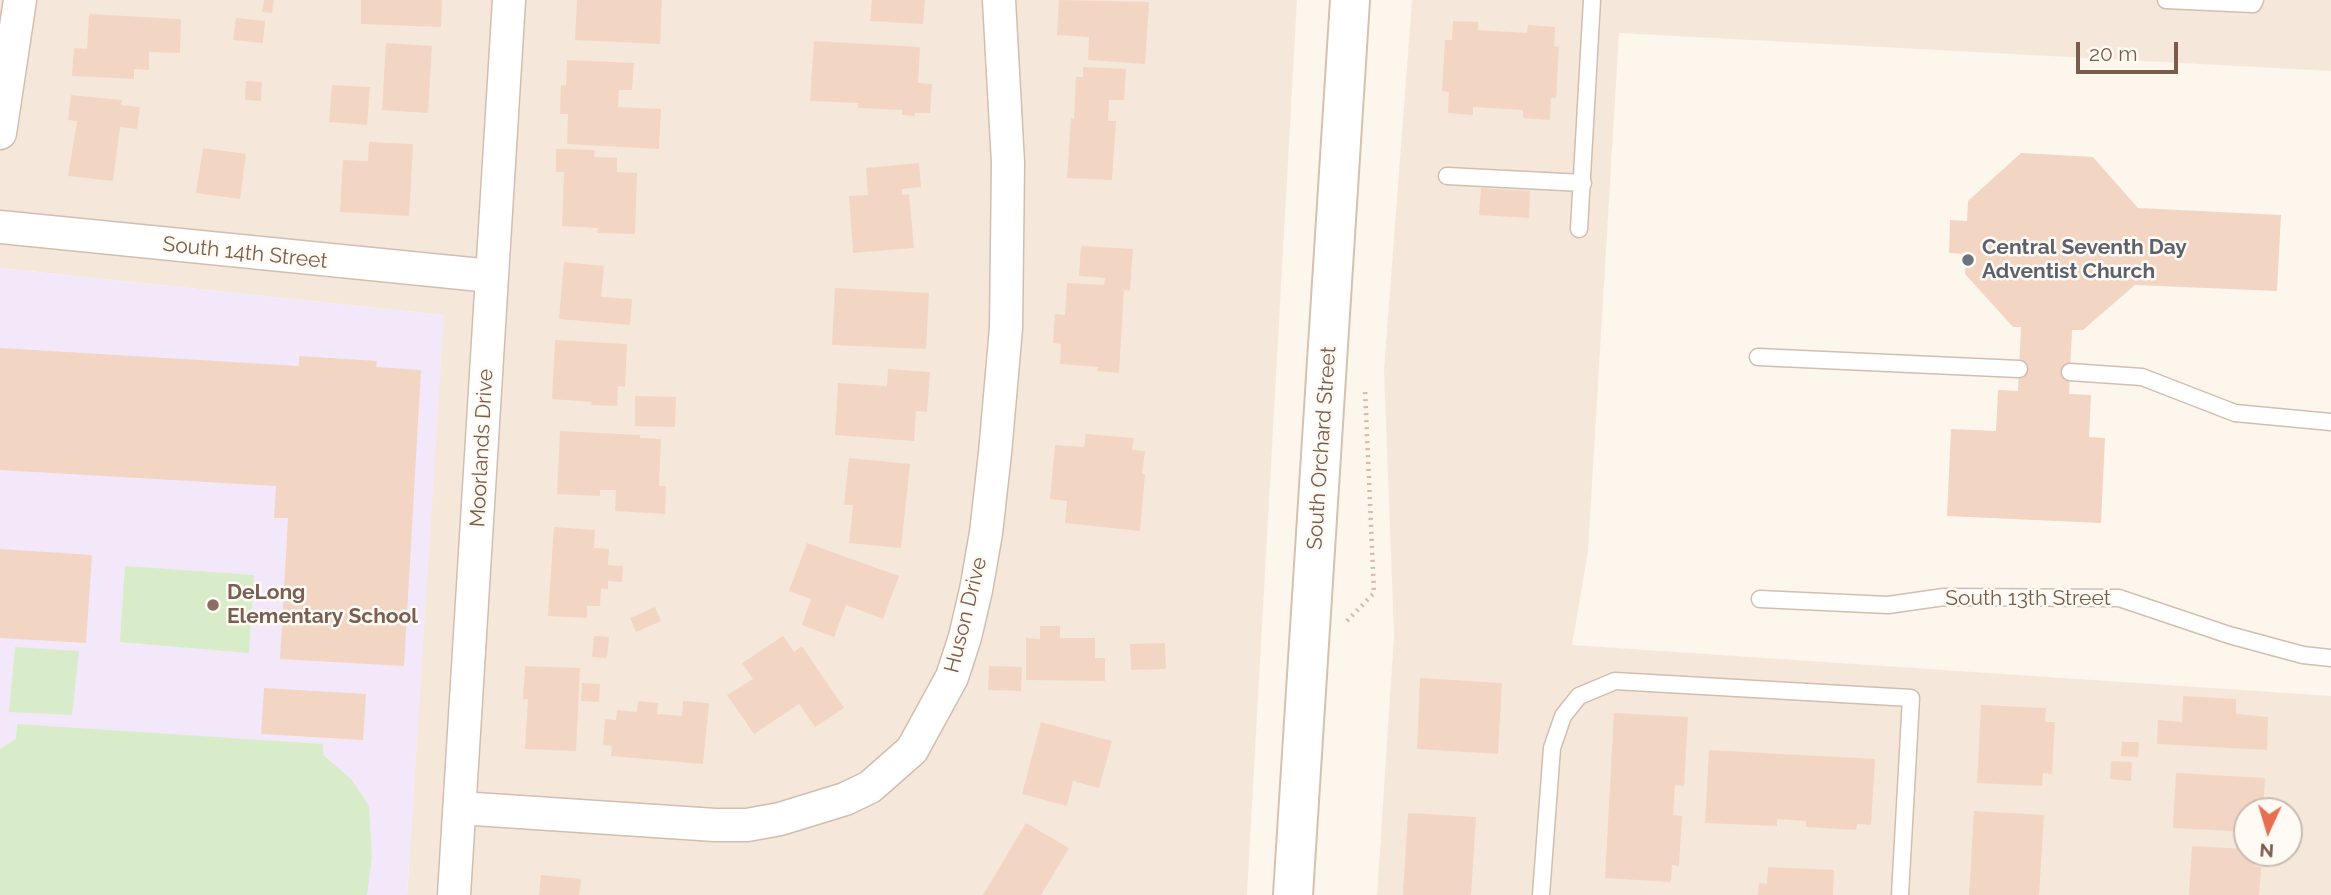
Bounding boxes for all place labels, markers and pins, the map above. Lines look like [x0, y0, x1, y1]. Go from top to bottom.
place label: Central Seventh Day Adventist Church [1982, 235, 2187, 285]
marker: Central Seventh Day Adventist Church [1960, 252, 1976, 268]
place label: DeLong Elementary School [227, 580, 418, 630]
marker: DeLong Elementary School [205, 597, 221, 613]

